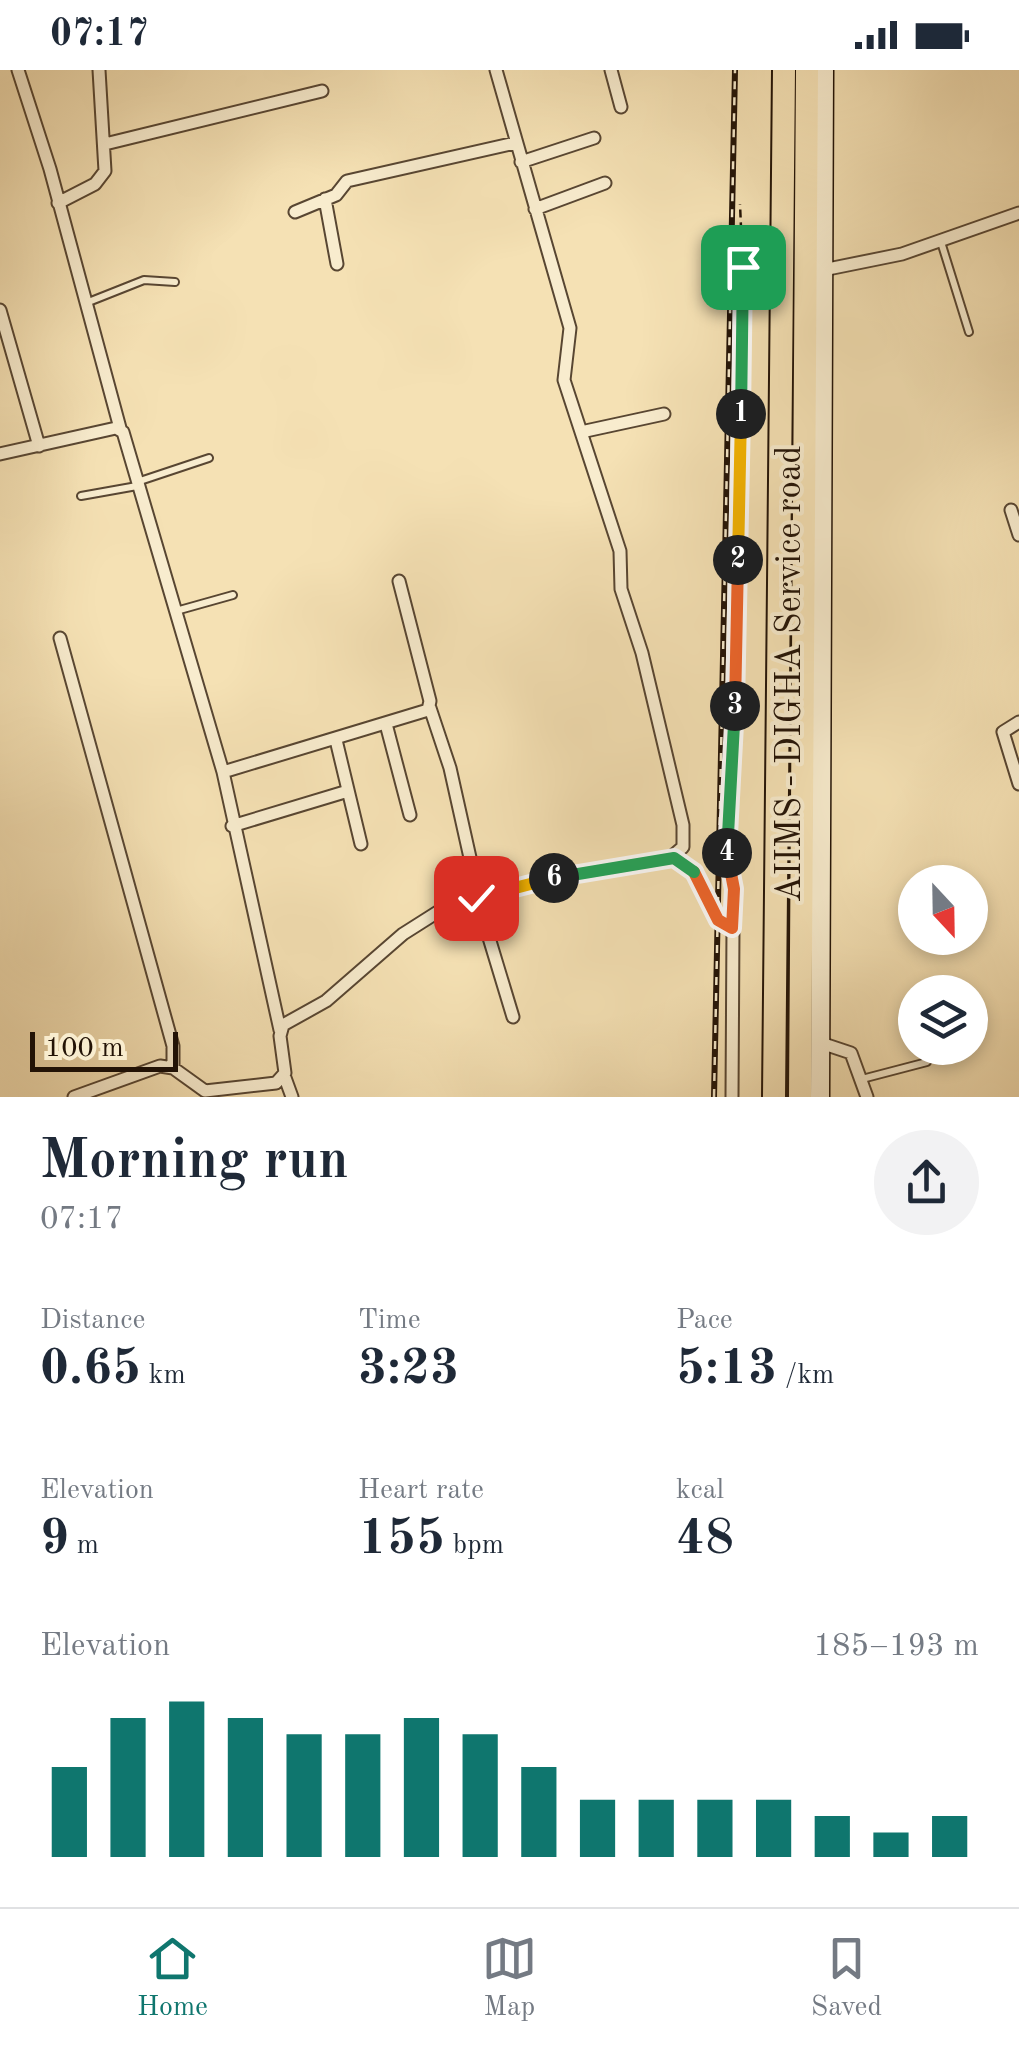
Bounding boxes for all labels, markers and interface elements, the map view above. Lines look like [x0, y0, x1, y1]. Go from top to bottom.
text: 07:17 [50, 16, 149, 54]
pin [701, 225, 786, 310]
icon: arrive [716, 240, 771, 295]
pin: 1 [716, 389, 766, 439]
text: 1 [733, 400, 749, 428]
street label: AIIMS - DIGHA Service road [773, 446, 808, 902]
pin: 2 [713, 535, 763, 585]
text: 2 [730, 546, 746, 574]
pin: 3 [710, 681, 760, 731]
text: 3 [727, 692, 743, 720]
pin: 4 [702, 828, 752, 878]
text: 4 [719, 839, 735, 867]
pin: 6 [529, 853, 579, 903]
pin [434, 856, 519, 941]
text: 6 [546, 864, 562, 892]
north arrow [898, 865, 988, 955]
map controls [898, 865, 988, 1065]
icon: check [449, 871, 504, 926]
button: layers [898, 975, 988, 1065]
scale bar [30, 1027, 178, 1071]
text: 100 m [45, 1035, 124, 1063]
button: share [874, 1130, 979, 1235]
text: Morning run [40, 1135, 349, 1190]
text: 07:17 [40, 1204, 123, 1236]
text: Distance [40, 1307, 145, 1335]
text: Time [358, 1307, 421, 1335]
text: Pace [676, 1307, 733, 1335]
text: 0.65 [40, 1345, 141, 1395]
text: 3:23 [358, 1345, 459, 1395]
text: 5:13 [676, 1345, 777, 1395]
text: km [141, 1362, 186, 1390]
text: /km [777, 1362, 834, 1390]
text: Elevation [40, 1477, 154, 1505]
text: Heart rate [358, 1477, 484, 1505]
text: kcal [676, 1477, 724, 1505]
text: 9 [40, 1515, 69, 1565]
text: 155 [358, 1515, 445, 1565]
text: 48 [676, 1515, 734, 1565]
text: m [69, 1532, 99, 1560]
text: bpm [445, 1532, 504, 1560]
text: Elevation [40, 1631, 170, 1663]
text: 185–193 m [813, 1631, 979, 1663]
tab: Home [137, 1931, 208, 2026]
tab: Map [482, 1931, 537, 2026]
tab: Saved [811, 1931, 882, 2026]

